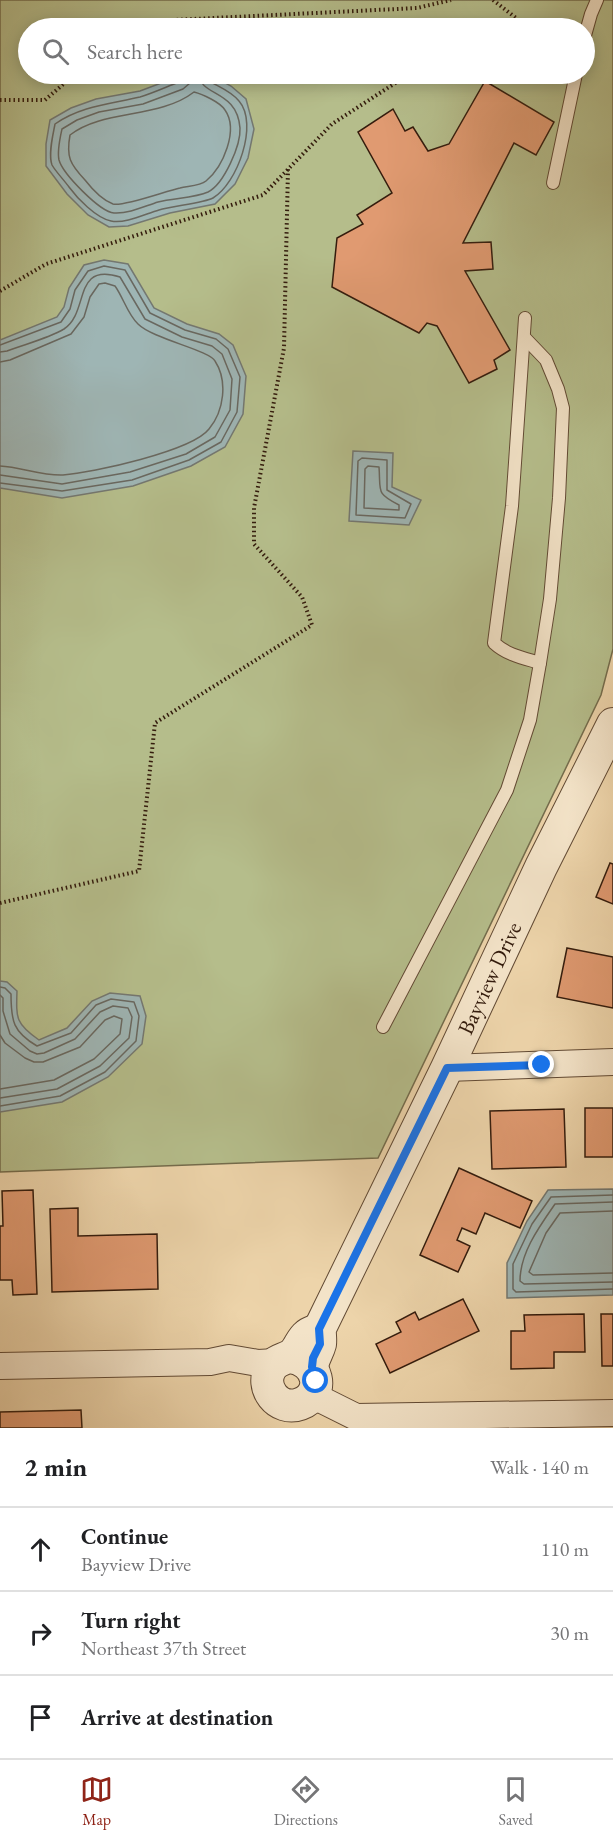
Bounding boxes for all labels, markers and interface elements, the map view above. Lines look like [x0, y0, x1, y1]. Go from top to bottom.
search box [18, 18, 595, 84]
icon: search [39, 35, 72, 68]
text: Search here [87, 37, 182, 66]
street label: Bayview Drive [450, 917, 528, 1039]
route end [528, 1051, 554, 1077]
route start [302, 1367, 328, 1393]
text: 2 min [24, 1450, 87, 1484]
text: Walk · 140 m [490, 1454, 589, 1480]
text: Continue [81, 1522, 168, 1551]
icon: ahead [24, 1533, 57, 1566]
text: 110 m [541, 1536, 589, 1562]
text: Bayview Drive [81, 1551, 191, 1577]
text: Turn right [81, 1606, 180, 1635]
icon: right [24, 1617, 57, 1650]
text: 30 m [550, 1620, 589, 1646]
text: Northeast 37th Street [81, 1635, 246, 1661]
icon: arrive [24, 1701, 57, 1734]
text: Arrive at destination [81, 1703, 273, 1732]
tab: Map [80, 1773, 113, 1830]
tab: Directions [274, 1773, 338, 1830]
tab: Saved [498, 1773, 533, 1830]

